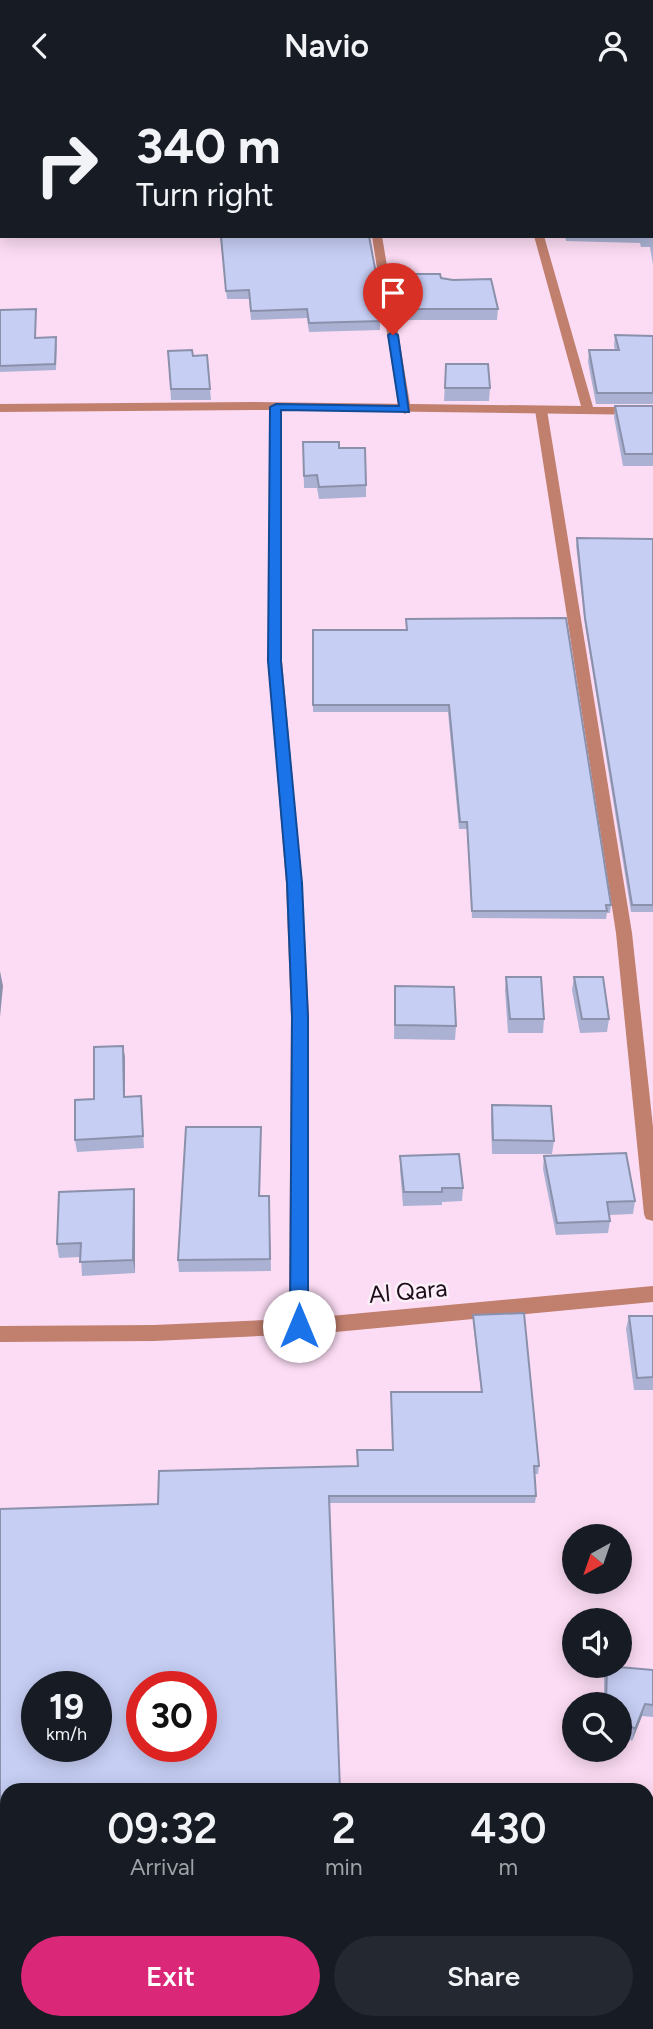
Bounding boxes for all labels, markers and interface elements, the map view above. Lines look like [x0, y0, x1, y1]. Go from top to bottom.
icon: back [21, 27, 59, 65]
text: Navio [284, 27, 369, 65]
icon: person [594, 27, 632, 65]
text: 340 m [136, 116, 280, 175]
icon: right [21, 119, 112, 210]
text: Turn right [136, 176, 274, 214]
pin [363, 263, 423, 335]
icon: arrive [374, 274, 412, 312]
street label: Al Qara [367, 1273, 449, 1309]
position arrow [262, 1289, 336, 1363]
north arrow [562, 1524, 632, 1594]
map controls [562, 1524, 632, 1762]
button: sound [562, 1608, 632, 1678]
speed limit sign: 30 [126, 1671, 217, 1762]
text: 19 [49, 1686, 84, 1728]
button: search [562, 1692, 632, 1762]
text: km/h [46, 1723, 87, 1745]
text: 09:32 [107, 1803, 218, 1854]
text: 2 [332, 1803, 356, 1854]
text: 430 [470, 1803, 547, 1854]
text: Arrival [130, 1853, 195, 1881]
text: min [325, 1853, 363, 1881]
text: m [499, 1853, 518, 1881]
button: Exit [21, 1936, 320, 2016]
button: Share [334, 1936, 633, 2016]

